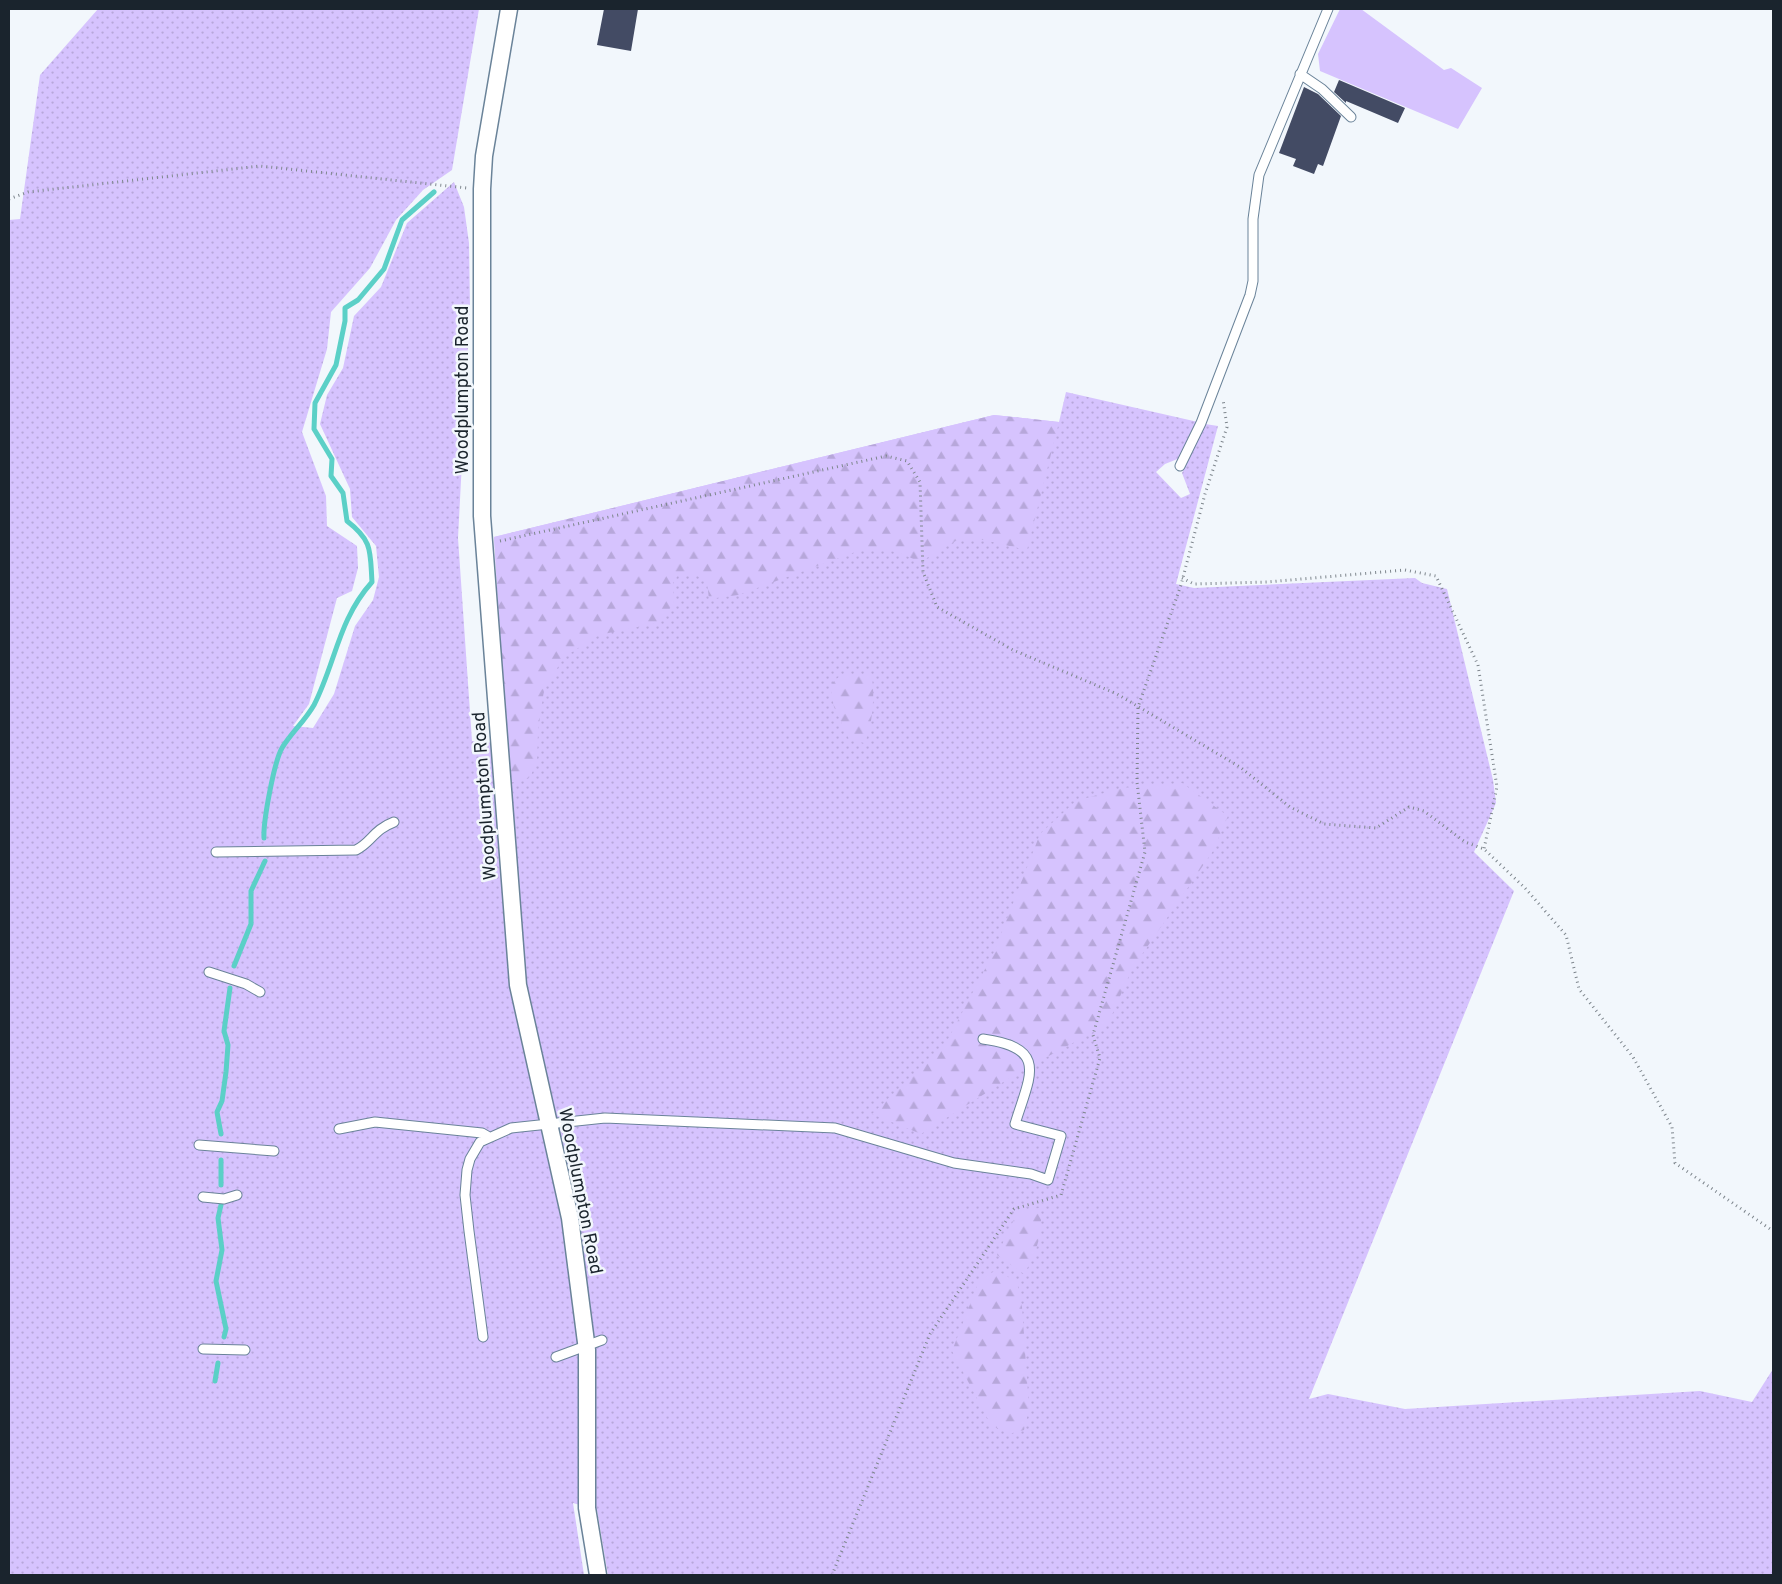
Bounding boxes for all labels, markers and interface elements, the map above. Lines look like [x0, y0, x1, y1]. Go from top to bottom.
street label: Woodplumpton Road [452, 306, 475, 474]
street label: Woodplumpton Road [468, 711, 503, 881]
street label: Woodplumpton Road [552, 1106, 607, 1276]

